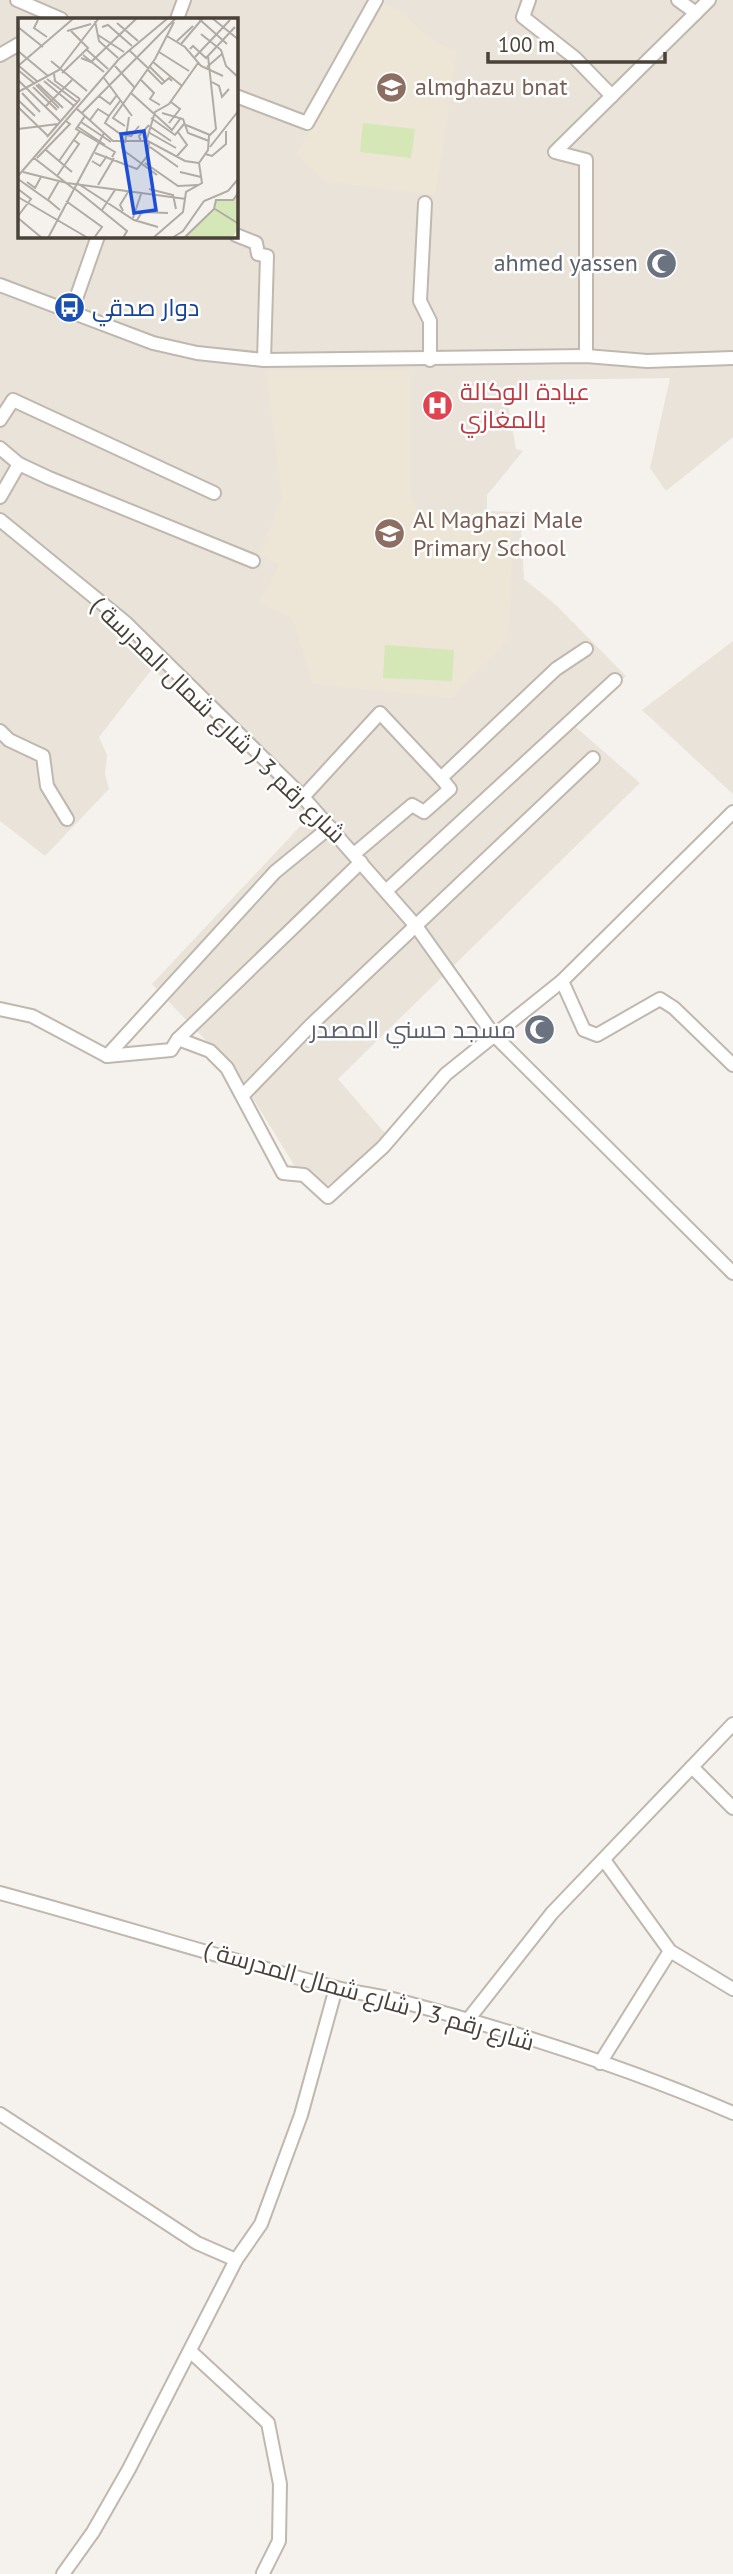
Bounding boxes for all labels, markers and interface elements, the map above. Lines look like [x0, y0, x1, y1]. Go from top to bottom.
inset map [18, 18, 238, 238]
scale bar [488, 21, 665, 65]
text: 100 m [498, 31, 555, 58]
school or university icon: almghazu bnat [375, 70, 409, 104]
place label: almghazu bnat [415, 71, 568, 102]
mosque icon: ahmed yassen [644, 246, 678, 280]
place label: ahmed yassen [494, 247, 638, 278]
bus stop icon: دوار صدقي [52, 291, 86, 325]
place label: دوار صدقي [92, 292, 199, 327]
place label: عيادة الوكالة بالمغازي [460, 376, 590, 438]
hospital icon: عيادة الوكالة بالمغازي [420, 389, 454, 423]
place label: Al Maghazi Male Primary School [413, 504, 583, 563]
school or university icon: Al Maghazi Male Primary School [373, 517, 407, 551]
street label: شارع رقم 3 ( شارع شمال المدرسة ) [84, 590, 352, 850]
mosque icon: مسجد حسني المصدر [522, 1013, 556, 1047]
place label: مسجد حسني المصدر [308, 1014, 516, 1049]
street label: شارع رقم 3 ( شارع شمال المدرسة ) [200, 1933, 538, 2059]

